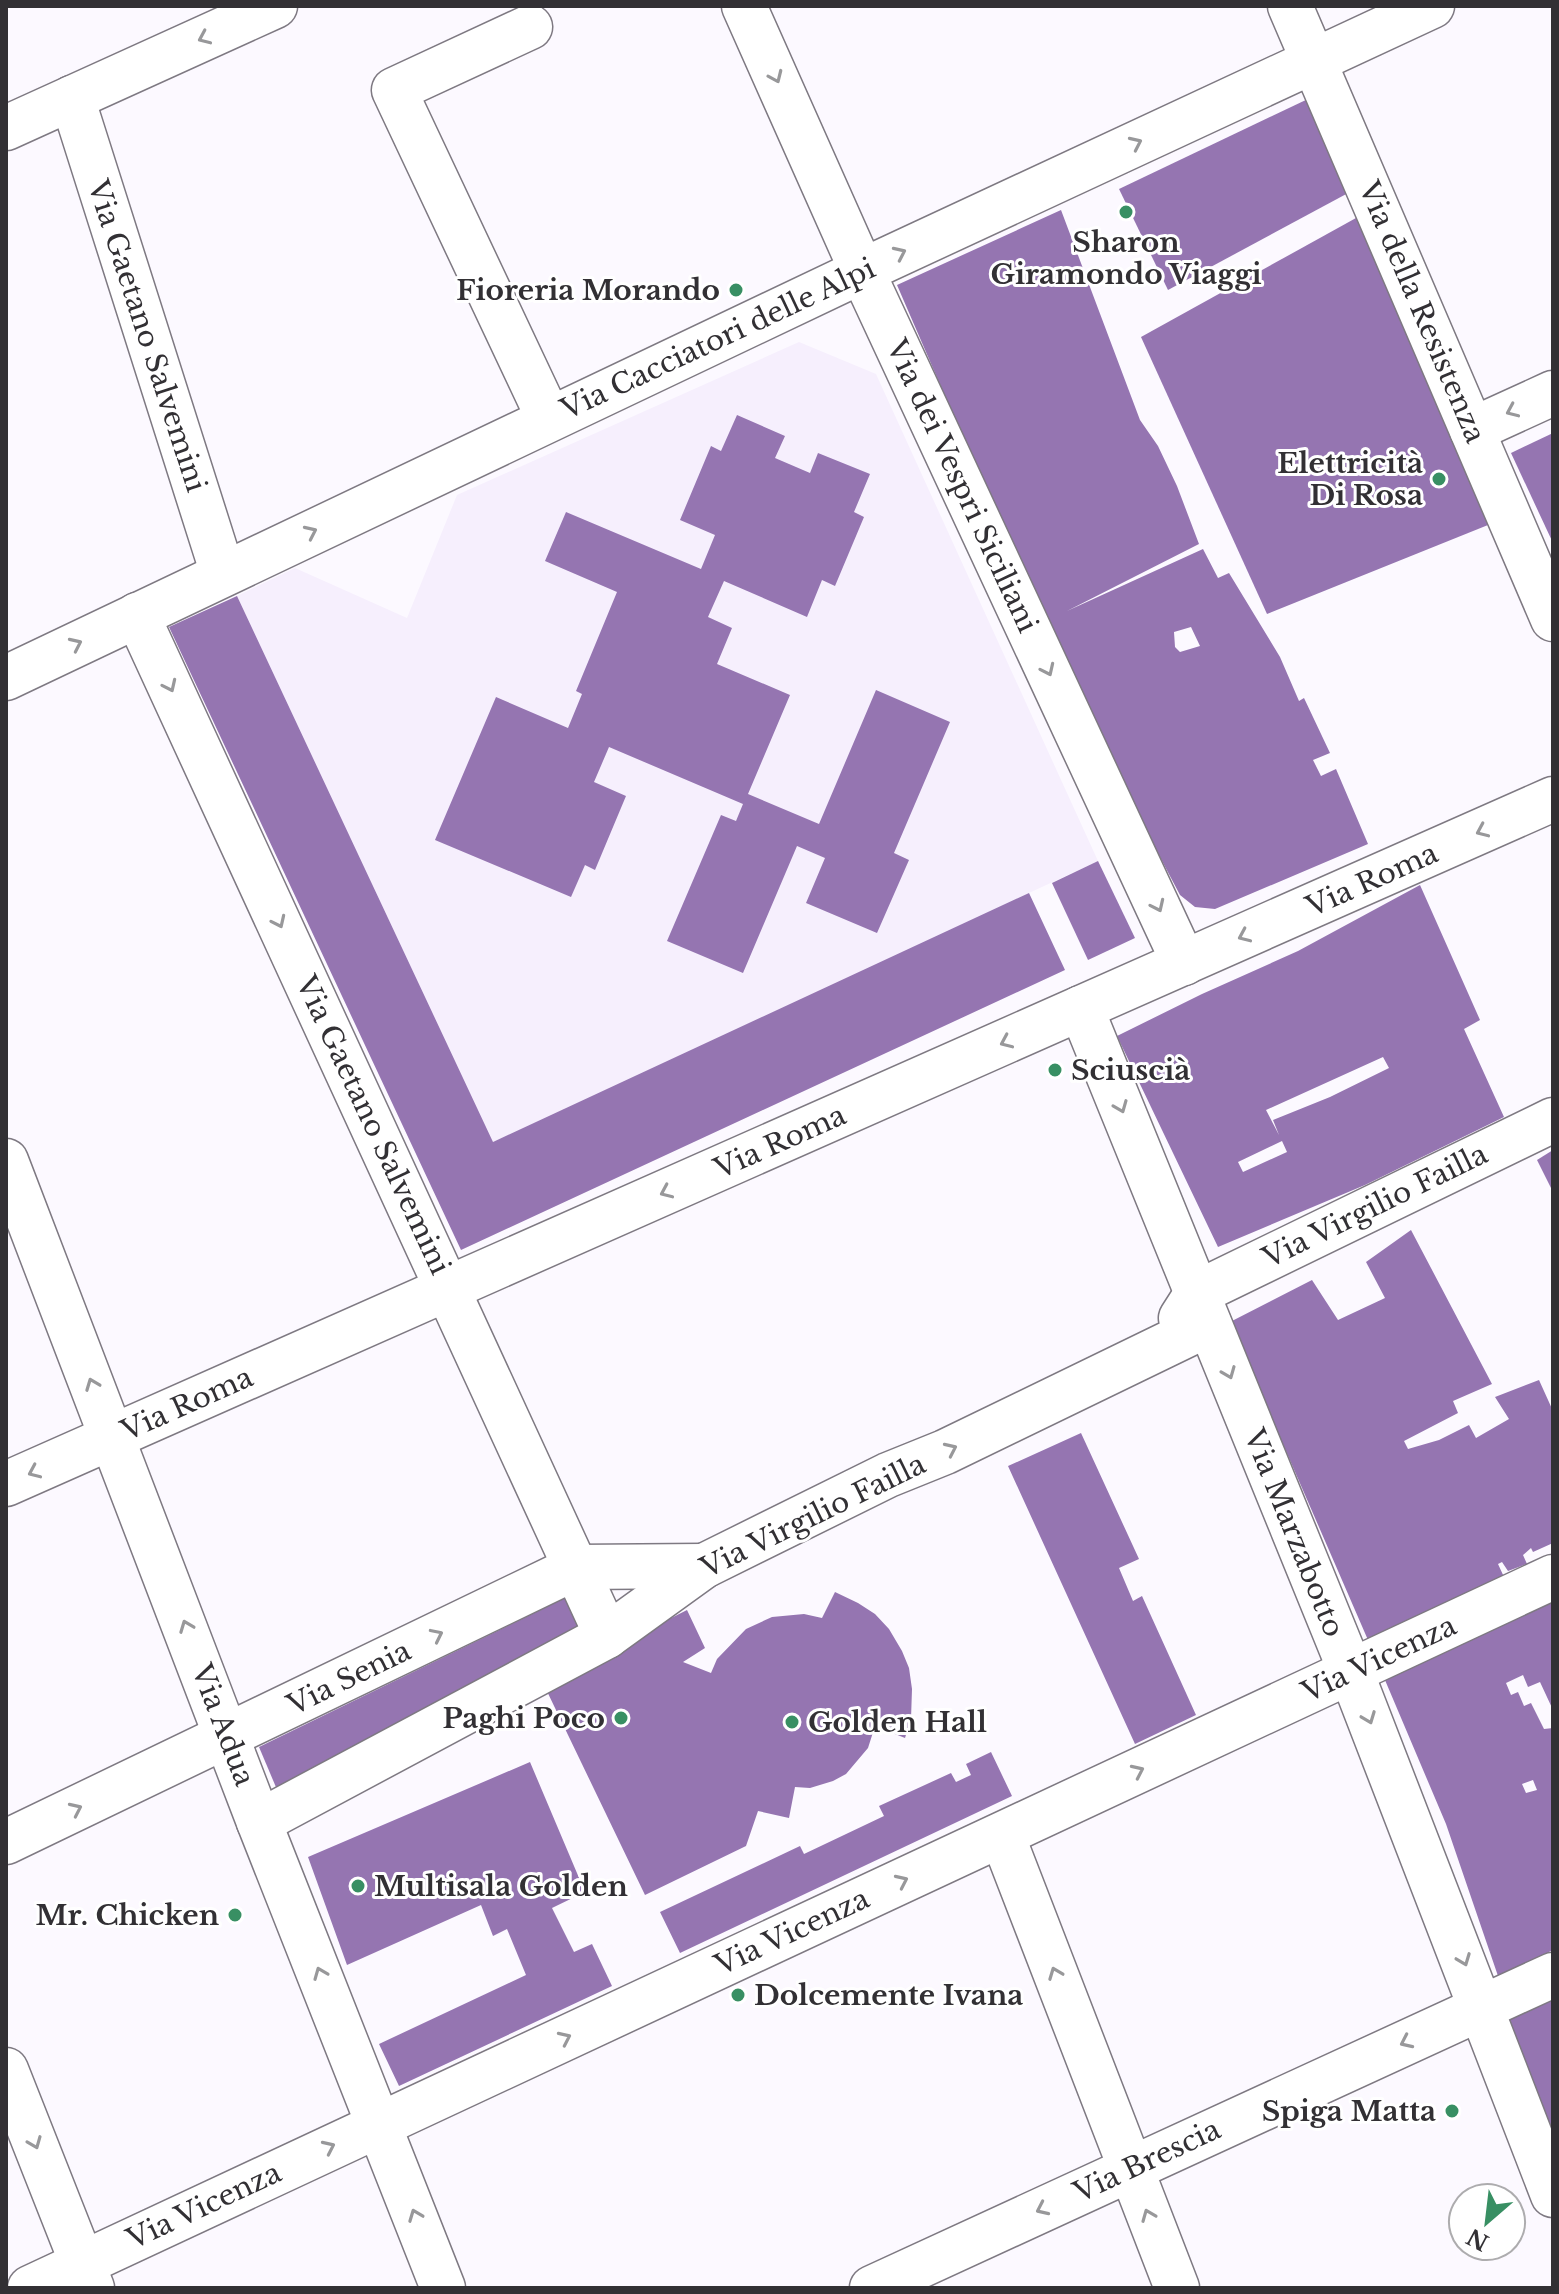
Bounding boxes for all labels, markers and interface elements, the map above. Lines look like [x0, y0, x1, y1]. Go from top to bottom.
one-way arrow [198, 28, 212, 44]
one-way arrow [766, 69, 782, 84]
one-way arrow [1128, 137, 1142, 153]
street label: Via Gaetano Salvemini [80, 175, 214, 496]
street label: Via della Resistenza [1351, 175, 1493, 449]
marker: Sharon Giramondo Viaggi [1117, 203, 1135, 221]
place label: Sharon Giramondo Viaggi [990, 225, 1262, 292]
one-way arrow [892, 247, 907, 263]
street label: Via Cacciatori delle Alpi [554, 251, 881, 428]
place label: Fioreria Morando [456, 273, 720, 308]
marker: Fioreria Morando [727, 281, 745, 299]
street label: Via dei Vespri Siciliani [878, 333, 1045, 638]
one-way arrow [1506, 402, 1521, 418]
place label: Elettricità Di Rosa [1277, 446, 1423, 513]
marker: Elettricità Di Rosa [1430, 470, 1448, 488]
one-way arrow [303, 526, 318, 542]
one-way arrow [68, 638, 83, 654]
one-way arrow [1038, 662, 1054, 676]
one-way arrow [160, 678, 176, 692]
one-way arrow [1475, 821, 1490, 837]
street label: Via Roma [1300, 835, 1444, 925]
one-way arrow [1148, 897, 1164, 912]
one-way arrow [269, 914, 285, 928]
one-way arrow [1238, 927, 1252, 943]
street label: Via Gaetano Salvemini [288, 969, 458, 1280]
one-way arrow [1000, 1032, 1014, 1048]
place label: Sciuscià [1071, 1053, 1190, 1088]
marker: Sciuscià [1046, 1061, 1064, 1079]
street label: Via Roma [708, 1097, 852, 1187]
one-way arrow [1111, 1099, 1128, 1113]
street label: Via Virgilio Failla [1256, 1136, 1494, 1276]
one-way arrow [660, 1182, 674, 1198]
street label: Via Roma [115, 1359, 259, 1449]
one-way arrow [1220, 1365, 1236, 1380]
one-way arrow [85, 1378, 102, 1392]
street label: Via Marzabotto [1236, 1423, 1352, 1642]
one-way arrow [943, 1443, 958, 1459]
street label: Via Virgilio Failla [694, 1446, 932, 1586]
one-way arrow [28, 1462, 42, 1478]
street label: Via Vicenza [1295, 1608, 1462, 1710]
one-way arrow [179, 1620, 196, 1634]
one-way arrow [428, 1629, 443, 1645]
street label: Via Senia [281, 1633, 417, 1723]
street label: Via Adua [183, 1658, 262, 1791]
place label: Paghi Poco [442, 1701, 605, 1736]
place label: Golden Hall [808, 1705, 987, 1740]
marker: Paghi Poco [612, 1709, 630, 1727]
one-way arrow [1359, 1710, 1376, 1724]
marker: Golden Hall [783, 1713, 801, 1731]
one-way arrow [1130, 1765, 1144, 1781]
one-way arrow [68, 1803, 83, 1819]
place label: Multisala Golden [374, 1869, 628, 1904]
one-way arrow [894, 1875, 909, 1891]
marker: Multisala Golden [349, 1877, 367, 1895]
street label: Via Vicenza [708, 1881, 875, 1983]
place label: Mr. Chicken [36, 1898, 219, 1933]
marker: Mr. Chicken [226, 1906, 244, 1924]
one-way arrow [1454, 1953, 1471, 1967]
one-way arrow [313, 1967, 329, 1981]
one-way arrow [1048, 1967, 1065, 1981]
place label: Dolcemente Ivana [754, 1978, 1023, 2013]
marker: Dolcemente Ivana [729, 1986, 747, 2004]
one-way arrow [556, 2032, 571, 2048]
one-way arrow [1400, 2032, 1414, 2048]
place label: Spiga Matta [1262, 2094, 1436, 2129]
marker: Spiga Matta [1443, 2102, 1461, 2120]
street label: Via Brescia [1067, 2112, 1226, 2211]
one-way arrow [25, 2135, 42, 2149]
one-way arrow [321, 2141, 335, 2157]
street label: Via Vicenza [120, 2155, 287, 2257]
north arrow [1447, 2182, 1527, 2262]
one-way arrow [1036, 2200, 1051, 2216]
one-way arrow [408, 2209, 425, 2223]
one-way arrow [1141, 2209, 1158, 2223]
text: N [1462, 2222, 1493, 2256]

